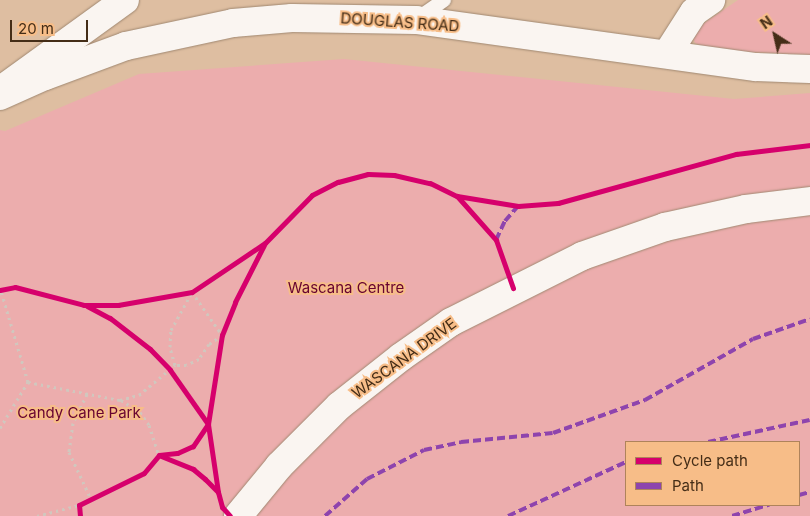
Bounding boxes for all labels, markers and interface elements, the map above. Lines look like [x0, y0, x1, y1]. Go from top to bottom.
street label: DOUGLAS ROAD [340, 9, 460, 35]
scale bar [12, 10, 90, 42]
north arrow [750, 10, 800, 60]
text: N [757, 12, 775, 32]
text: 20 m [18, 19, 54, 38]
park label: Wascana Centre [288, 279, 404, 297]
street label: WASCANA DRIVE [348, 314, 460, 402]
park label: Candy Cane Park [17, 404, 141, 422]
legend [625, 441, 800, 506]
text: Cycle path [672, 451, 748, 470]
text: Path [672, 476, 704, 495]

